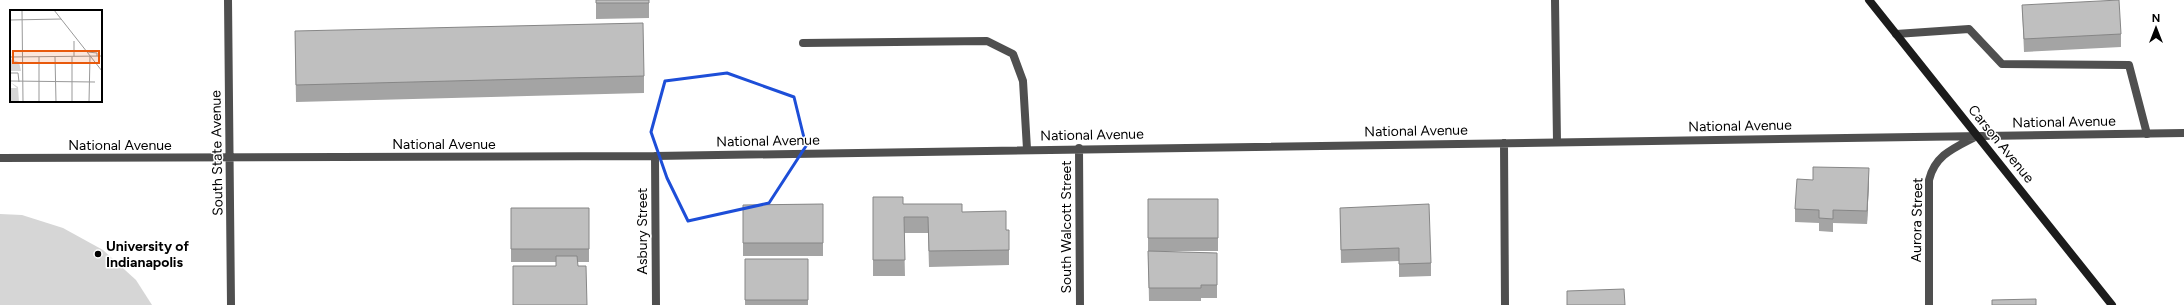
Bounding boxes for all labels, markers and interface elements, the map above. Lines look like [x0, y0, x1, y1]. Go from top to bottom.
north arrow [2136, 8, 2176, 48]
inset map [10, 10, 102, 102]
text: N [2152, 12, 2160, 25]
street label: South State Avenue [207, 90, 227, 216]
street label: Carson Avenue [1964, 102, 2038, 187]
street label: National Avenue [2012, 113, 2116, 131]
street label: National Avenue [1688, 117, 1792, 135]
street label: National Avenue [1364, 122, 1468, 140]
street label: National Avenue [1040, 126, 1144, 144]
street label: National Avenue [716, 132, 820, 150]
street label: National Avenue [392, 136, 496, 153]
street label: National Avenue [68, 137, 172, 154]
street label: South Walcott Street [1058, 160, 1075, 294]
street label: Aurora Street [1908, 178, 1926, 262]
street label: Asbury Street [634, 188, 651, 274]
place label: University of Indianapolis [106, 238, 189, 271]
marker: University of Indianapolis [93, 249, 103, 259]

